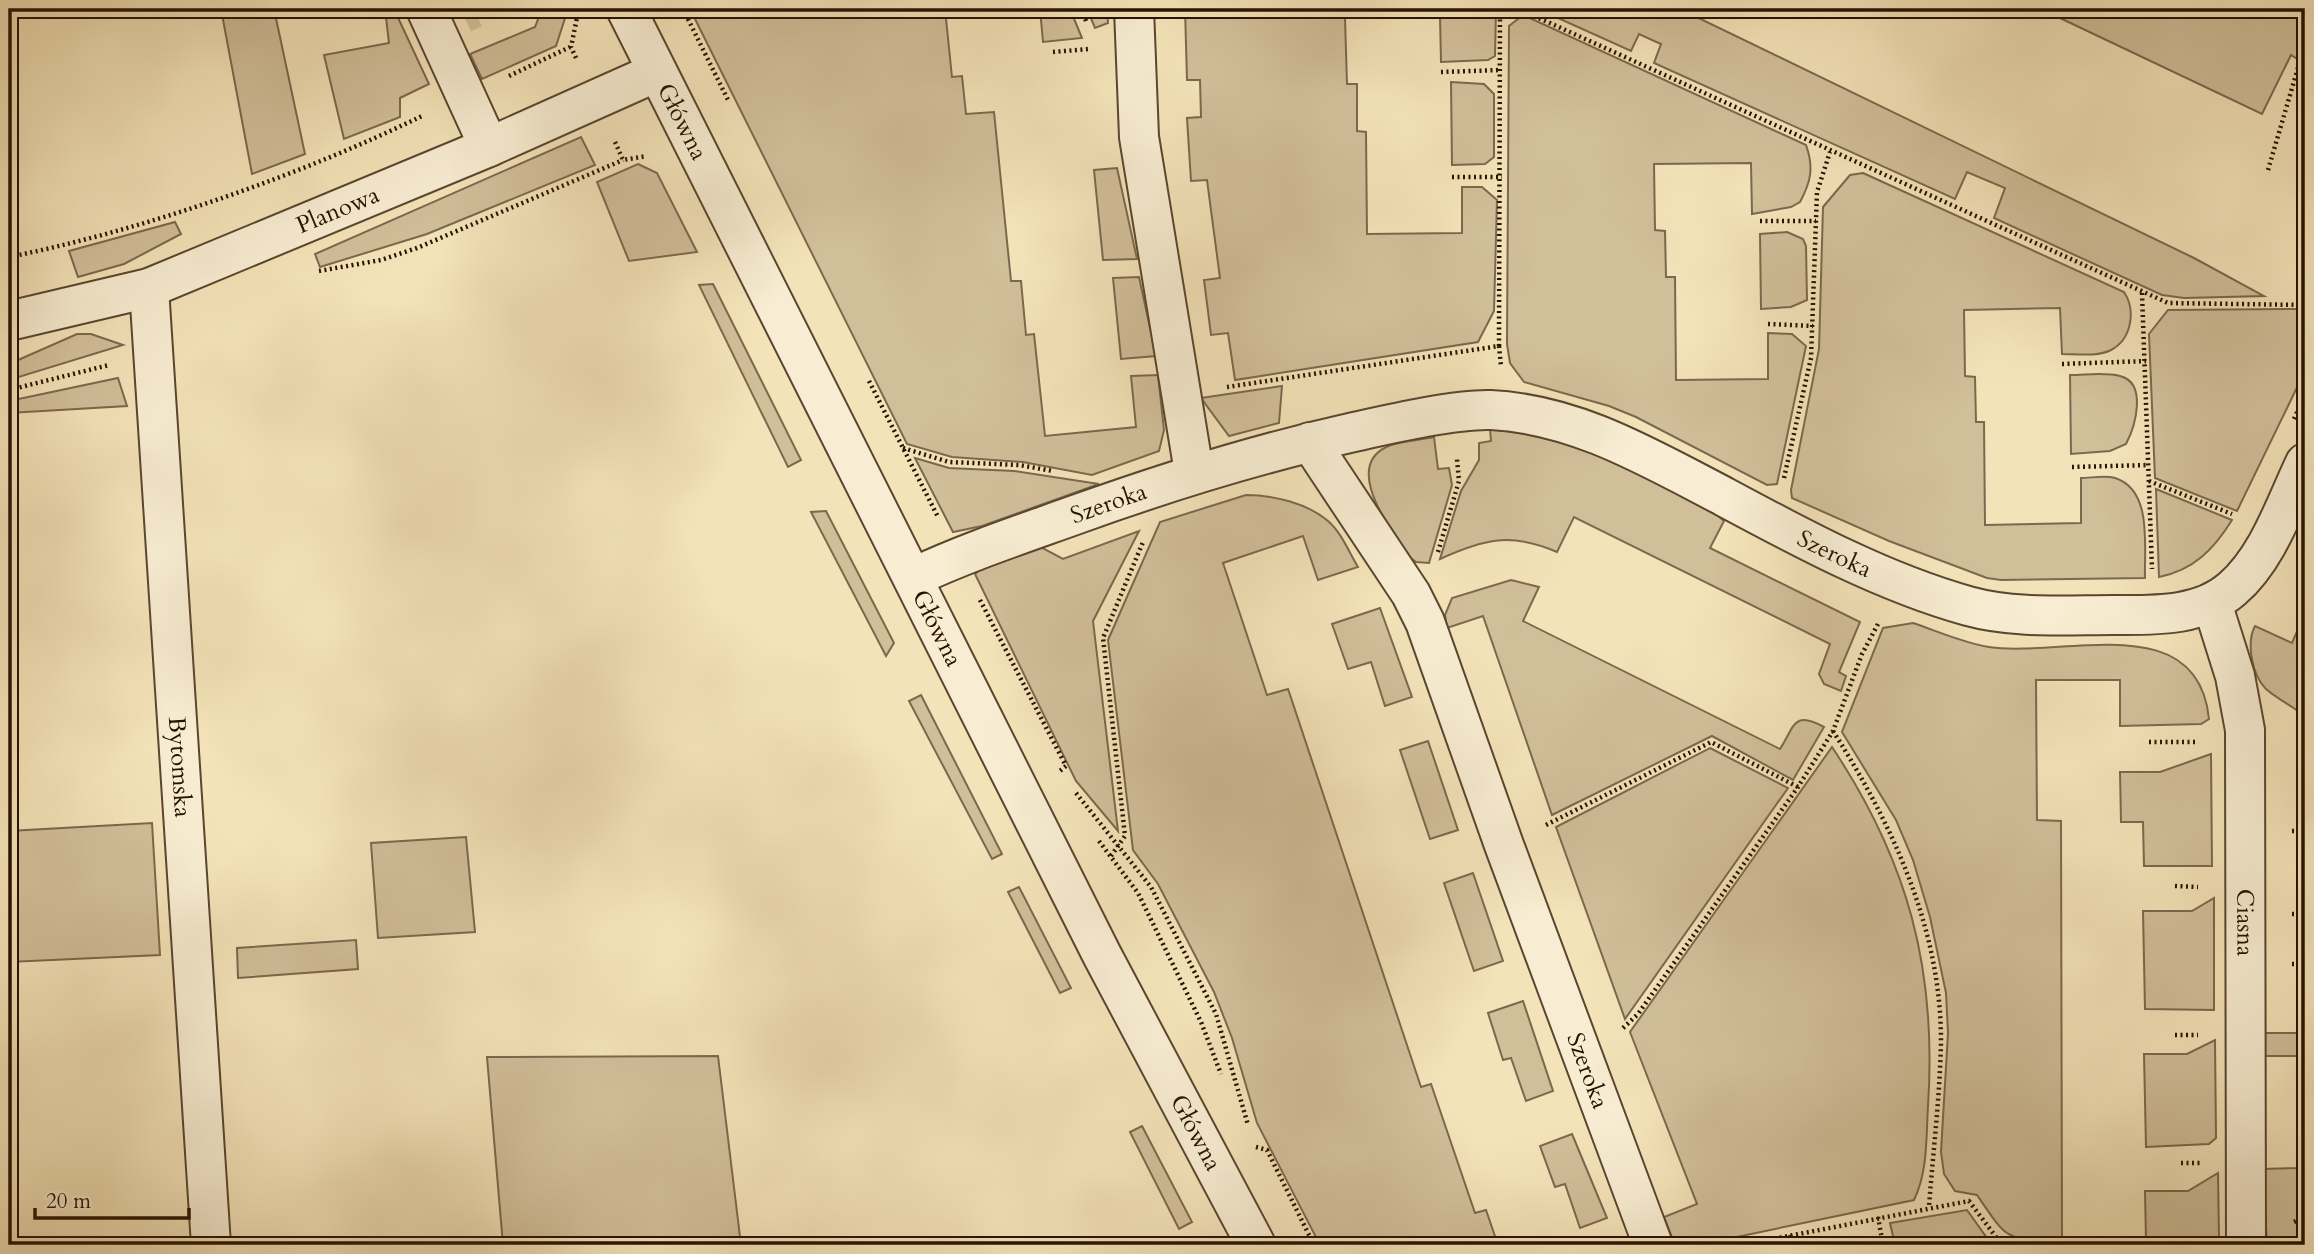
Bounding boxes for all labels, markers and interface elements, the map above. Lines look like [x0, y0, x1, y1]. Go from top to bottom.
street label: Główna [649, 78, 716, 166]
street label: Planowa [291, 178, 385, 242]
street label: Szeroka [1066, 475, 1152, 532]
street label: Szeroka [1791, 522, 1877, 586]
street label: Główna [904, 584, 970, 673]
street label: Bytomska [160, 716, 199, 819]
street label: Ciasna [2228, 889, 2261, 957]
street label: Szeroka [1558, 1028, 1617, 1114]
street label: Główna [1162, 1089, 1230, 1177]
scale bar [35, 1177, 189, 1221]
text: 20 m [46, 1187, 91, 1216]

